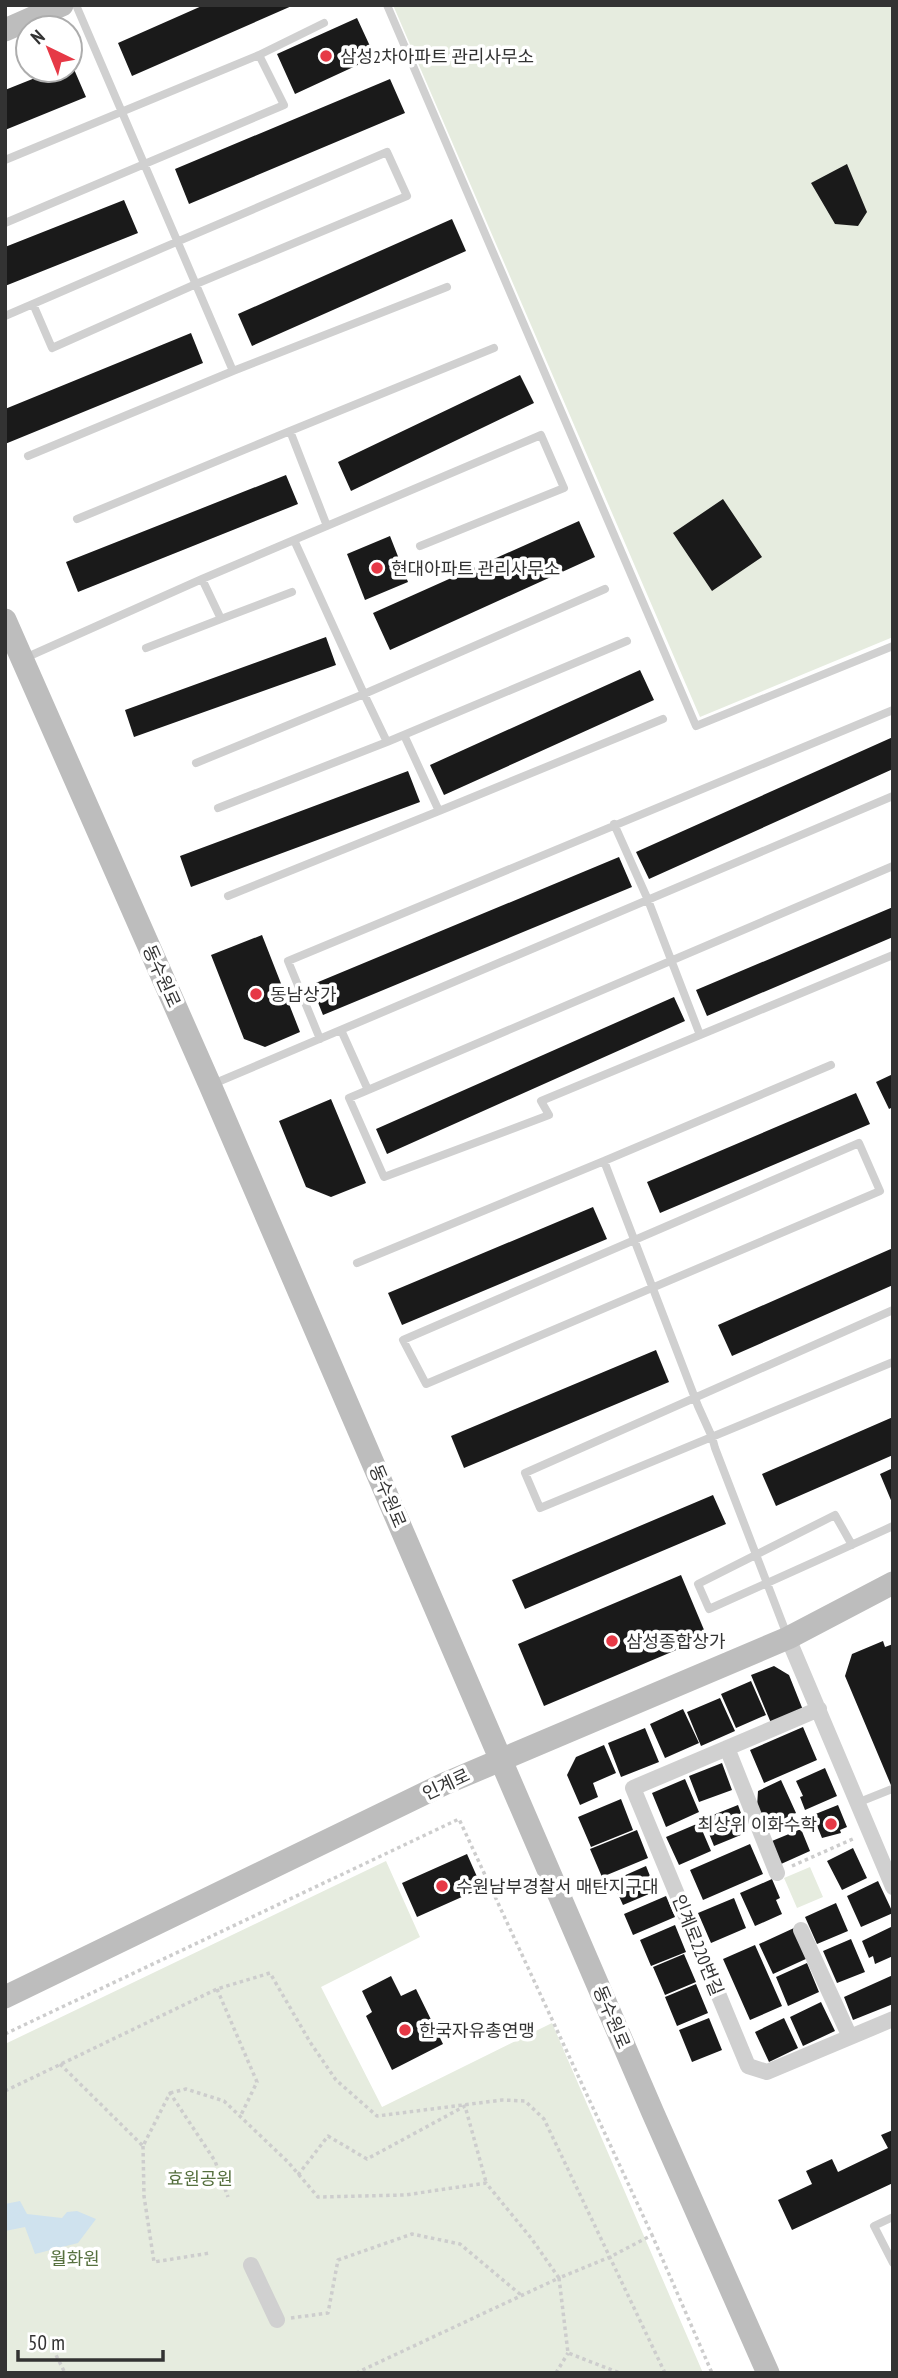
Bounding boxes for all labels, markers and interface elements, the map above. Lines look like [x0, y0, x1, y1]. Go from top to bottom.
north arrow [14, 14, 84, 84]
text: N [25, 24, 49, 49]
place label: 삼성2차아파트 관리사무소 [340, 45, 534, 68]
marker: 삼성2차아파트 관리사무소 [318, 48, 334, 64]
place label: 현대아파트 관리사무소 [391, 557, 560, 580]
marker: 현대아파트 관리사무소 [369, 560, 385, 576]
street label: 동수원로 [138, 941, 186, 1011]
place label: 동남상가 [270, 983, 337, 1006]
marker: 동남상가 [248, 986, 264, 1002]
street label: 동수원로 [364, 1461, 412, 1531]
place label: 삼성종합상가 [626, 1630, 726, 1653]
marker: 삼성종합상가 [604, 1633, 620, 1649]
street label: 인계로 [419, 1763, 473, 1805]
place label: 최상위 이화수학 [697, 1813, 817, 1836]
marker: 최상위 이화수학 [823, 1816, 839, 1832]
place label: 수원남부경찰서 매탄지구대 [456, 1875, 659, 1898]
marker: 수원남부경찰서 매탄지구대 [434, 1878, 450, 1894]
street label: 인계로220번길 [667, 1891, 729, 1999]
street label: 동수원로 [588, 1982, 636, 2052]
place label: 한국자유총연맹 [419, 2019, 535, 2042]
marker: 한국자유총연맹 [397, 2022, 413, 2038]
park label: 효원공원 [167, 2167, 233, 2190]
park label: 월화원 [50, 2247, 100, 2270]
scale bar [18, 2318, 163, 2362]
text: 50 m [28, 2329, 65, 2356]

